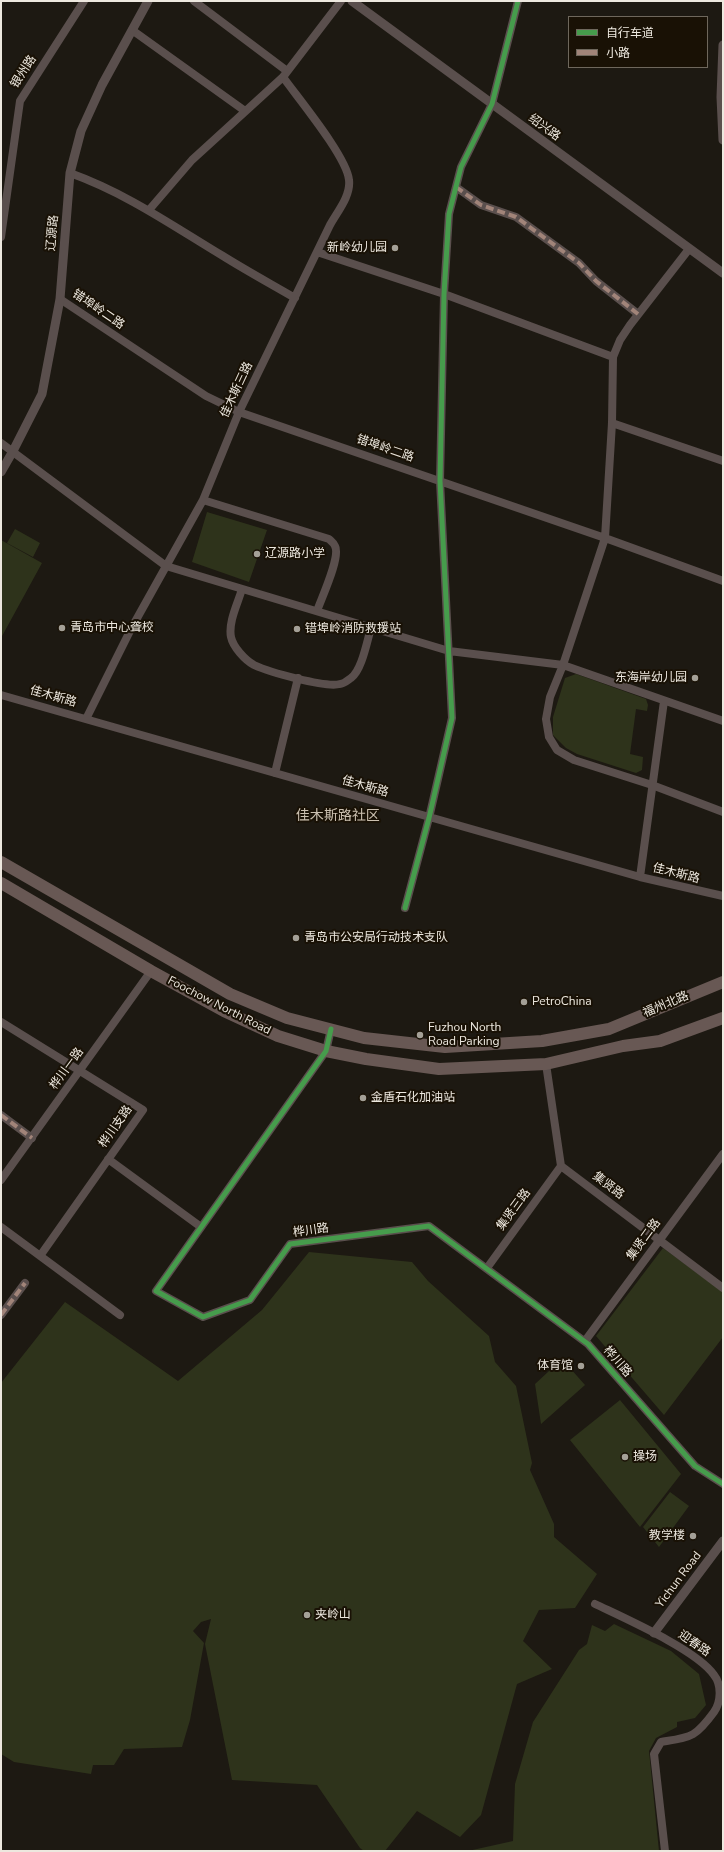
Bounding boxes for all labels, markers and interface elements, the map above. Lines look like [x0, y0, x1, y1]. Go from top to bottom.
legend [568, 16, 708, 68]
text: 自行车道 [606, 25, 654, 41]
text: 小路 [606, 45, 630, 61]
street label: 银州路 [8, 53, 40, 91]
street label: 绍兴路 [525, 112, 563, 144]
street label: 辽源路 [44, 214, 62, 252]
place label: 新岭幼儿园 [327, 241, 387, 255]
marker: 新岭幼儿园 [390, 243, 400, 253]
street label: 错埠岭二路 [69, 287, 127, 333]
street label: 佳木斯三路 [218, 360, 256, 420]
street label: 错埠岭二路 [354, 432, 416, 466]
place label: 辽源路小学 [265, 547, 325, 561]
marker: 辽源路小学 [252, 549, 262, 559]
place label: 青岛市中心聋校 [70, 621, 154, 635]
place label: 错埠岭消防救援站 [305, 622, 401, 636]
marker: 青岛市中心聋校 [57, 623, 67, 633]
marker: 错埠岭消防救援站 [292, 624, 302, 634]
place label: 东海岸幼儿园 [615, 671, 687, 685]
marker: 东海岸幼儿园 [690, 673, 700, 683]
street label: 佳木斯路 [28, 683, 78, 711]
street label: 佳木斯路 [340, 773, 390, 801]
district label: 佳木斯路社区 [296, 809, 380, 825]
street label: 佳木斯路 [651, 861, 701, 887]
place label: 青岛市公安局行动技术支队 [304, 931, 448, 945]
marker: 青岛市公安局行动技术支队 [291, 933, 301, 943]
street label: Foochow North Road [165, 974, 273, 1038]
street label: 福州北路 [641, 989, 691, 1021]
place label: PetroChina [532, 995, 592, 1009]
marker: PetroChina [519, 997, 529, 1007]
place label: Fuzhou North Road Parking [428, 1021, 501, 1049]
marker: Fuzhou North Road Parking [415, 1030, 425, 1040]
street label: 桦川一路 [47, 1045, 87, 1093]
place label: 金盾石化加油站 [371, 1091, 455, 1105]
marker: 金盾石化加油站 [358, 1093, 368, 1103]
street label: 桦川支路 [96, 1103, 136, 1151]
street label: 集贤路 [589, 1169, 627, 1203]
street label: 集贤三路 [494, 1186, 534, 1234]
street label: 集贤二路 [624, 1216, 664, 1264]
street label: 桦川路 [292, 1221, 330, 1241]
street label: 桦川路 [600, 1344, 634, 1380]
place label: 体育馆 [537, 1359, 573, 1373]
marker: 体育馆 [576, 1361, 586, 1371]
place label: 操场 [633, 1450, 657, 1464]
marker: 操场 [620, 1452, 630, 1462]
place label: 教学楼 [649, 1529, 685, 1543]
marker: 教学楼 [688, 1531, 698, 1541]
street label: Yichun Road [653, 1549, 705, 1611]
place label: 夹岭山 [315, 1608, 351, 1622]
marker: 夹岭山 [302, 1610, 312, 1620]
street label: 迎春路 [675, 1628, 713, 1660]

